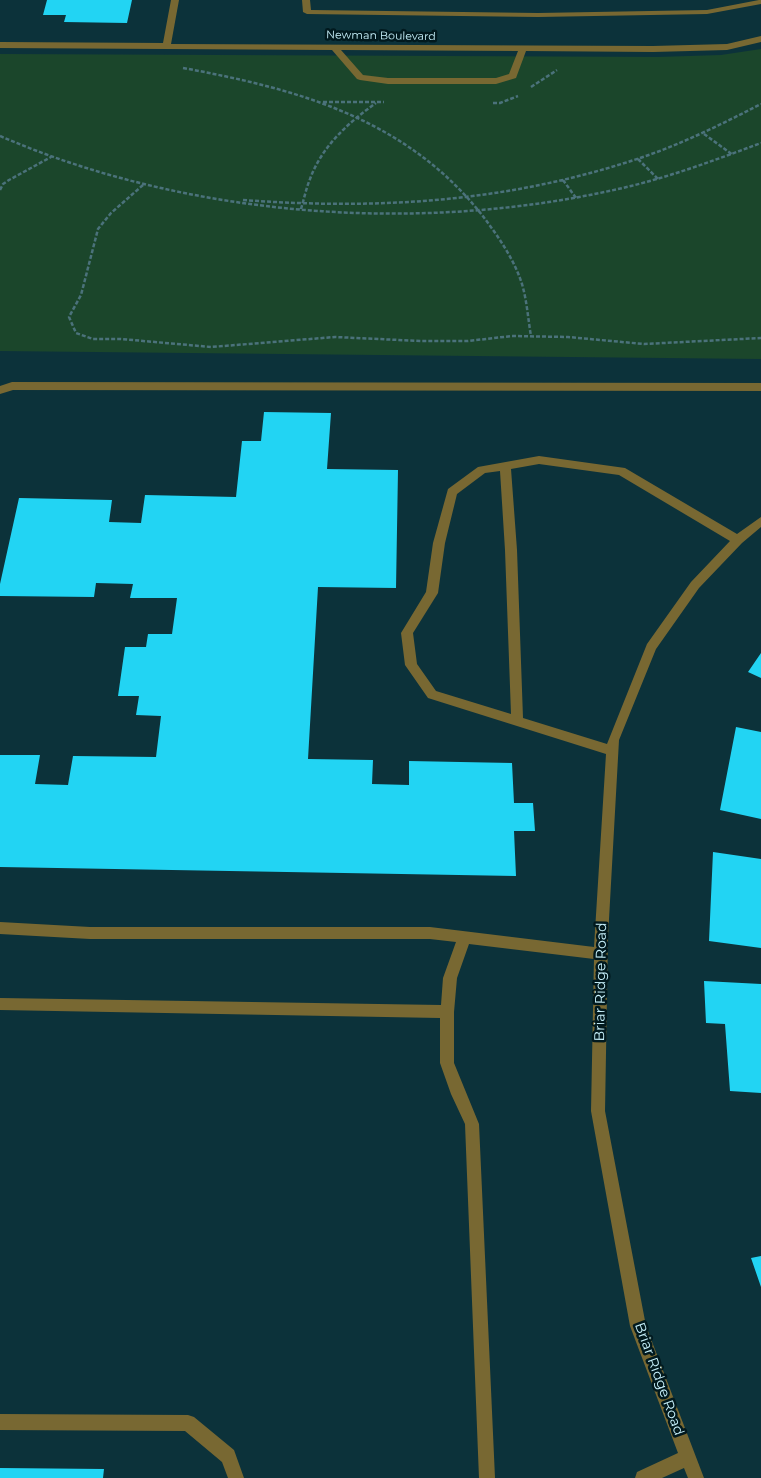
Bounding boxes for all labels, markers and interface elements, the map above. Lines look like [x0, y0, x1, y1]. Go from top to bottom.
street label: Newman Boulevard [326, 28, 436, 44]
street label: Briar Ridge Road [592, 922, 610, 1042]
street label: Briar Ridge Road [631, 1320, 687, 1438]

